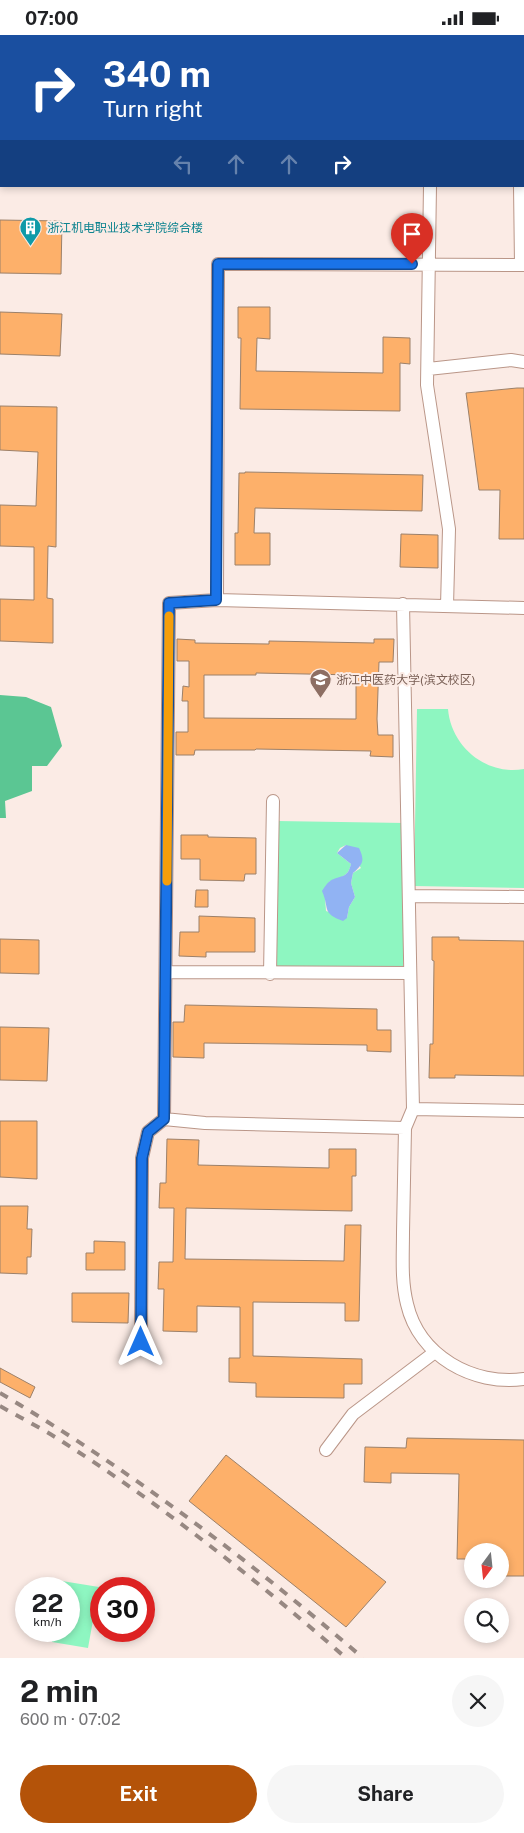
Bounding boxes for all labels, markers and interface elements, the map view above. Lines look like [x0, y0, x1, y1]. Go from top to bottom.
text: 07:00 [25, 7, 78, 29]
text: 340 m [103, 54, 211, 95]
icon: right [20, 55, 85, 120]
text: Turn right [103, 96, 203, 122]
icon: left [169, 150, 197, 178]
icon: ahead [222, 150, 250, 178]
icon: ahead [275, 150, 303, 178]
icon: right [328, 150, 356, 178]
pin [391, 213, 433, 264]
building icon: 浙江机电职业技术学院综合楼 [19, 216, 43, 247]
icon: arrive [398, 220, 426, 248]
place label: 浙江机电职业技术学院综合楼 [47, 221, 203, 235]
school or university icon: 浙江中医药大学(滨文校区) [308, 668, 332, 699]
place label: 浙江中医药大学(滨文校区) [336, 673, 475, 687]
position arrow [114, 1315, 166, 1367]
north arrow [464, 1543, 509, 1587]
map controls [464, 1543, 509, 1643]
speed limit sign: 30 [90, 1577, 155, 1642]
text: 22 [32, 1588, 63, 1618]
button: search [464, 1598, 509, 1643]
text: km/h [33, 1615, 62, 1629]
text: 2 min [20, 1673, 99, 1709]
button: close [452, 1675, 504, 1727]
text: 600 m · 07:02 [20, 1710, 120, 1729]
button: Exit [20, 1765, 257, 1823]
button: Share [267, 1765, 504, 1823]

